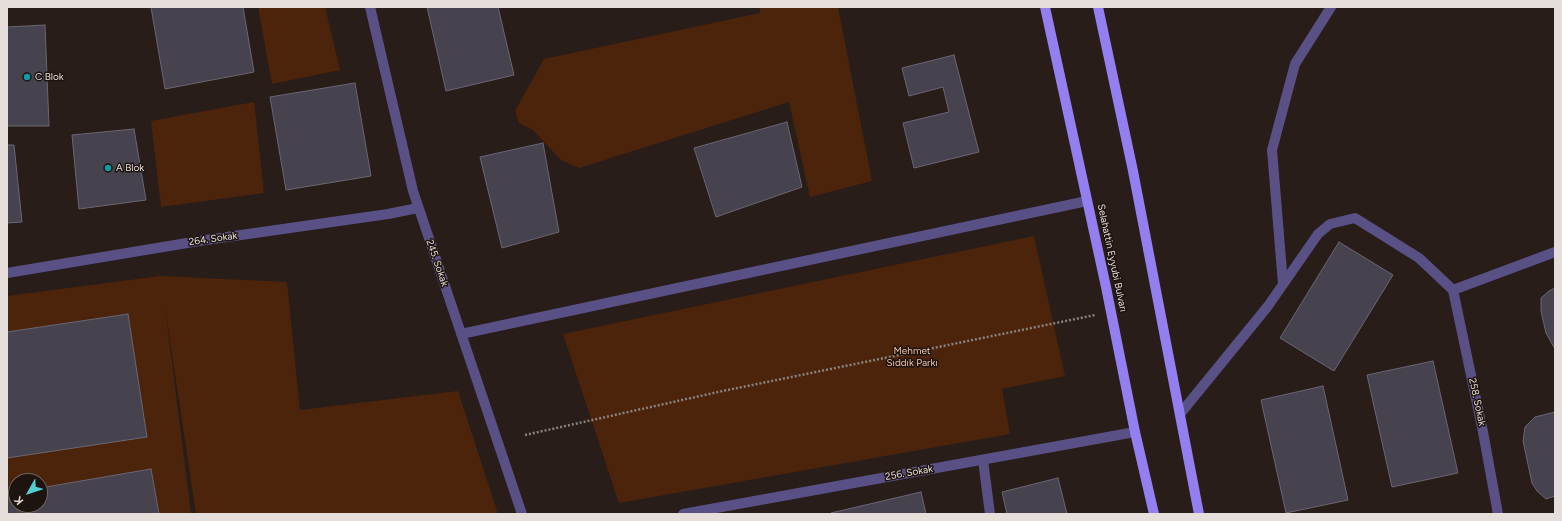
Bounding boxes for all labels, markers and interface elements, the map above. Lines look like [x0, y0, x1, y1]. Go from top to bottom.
place label: C Blok [35, 71, 64, 83]
marker: C Blok [22, 72, 32, 82]
place label: A Blok [116, 162, 144, 174]
marker: A Blok [103, 163, 113, 173]
street label: Selahattin Eyyubi Bulvarı [1095, 203, 1129, 313]
street label: 264. Sokak [188, 230, 238, 248]
street label: 245. Sokak [423, 238, 451, 288]
park label: Mehmet Sıddık Parkı [886, 345, 938, 368]
street label: 258. Sokak [1466, 377, 1488, 427]
street label: 256. Sokak [884, 463, 934, 483]
north arrow [8, 473, 48, 513]
text: K [12, 493, 26, 507]

